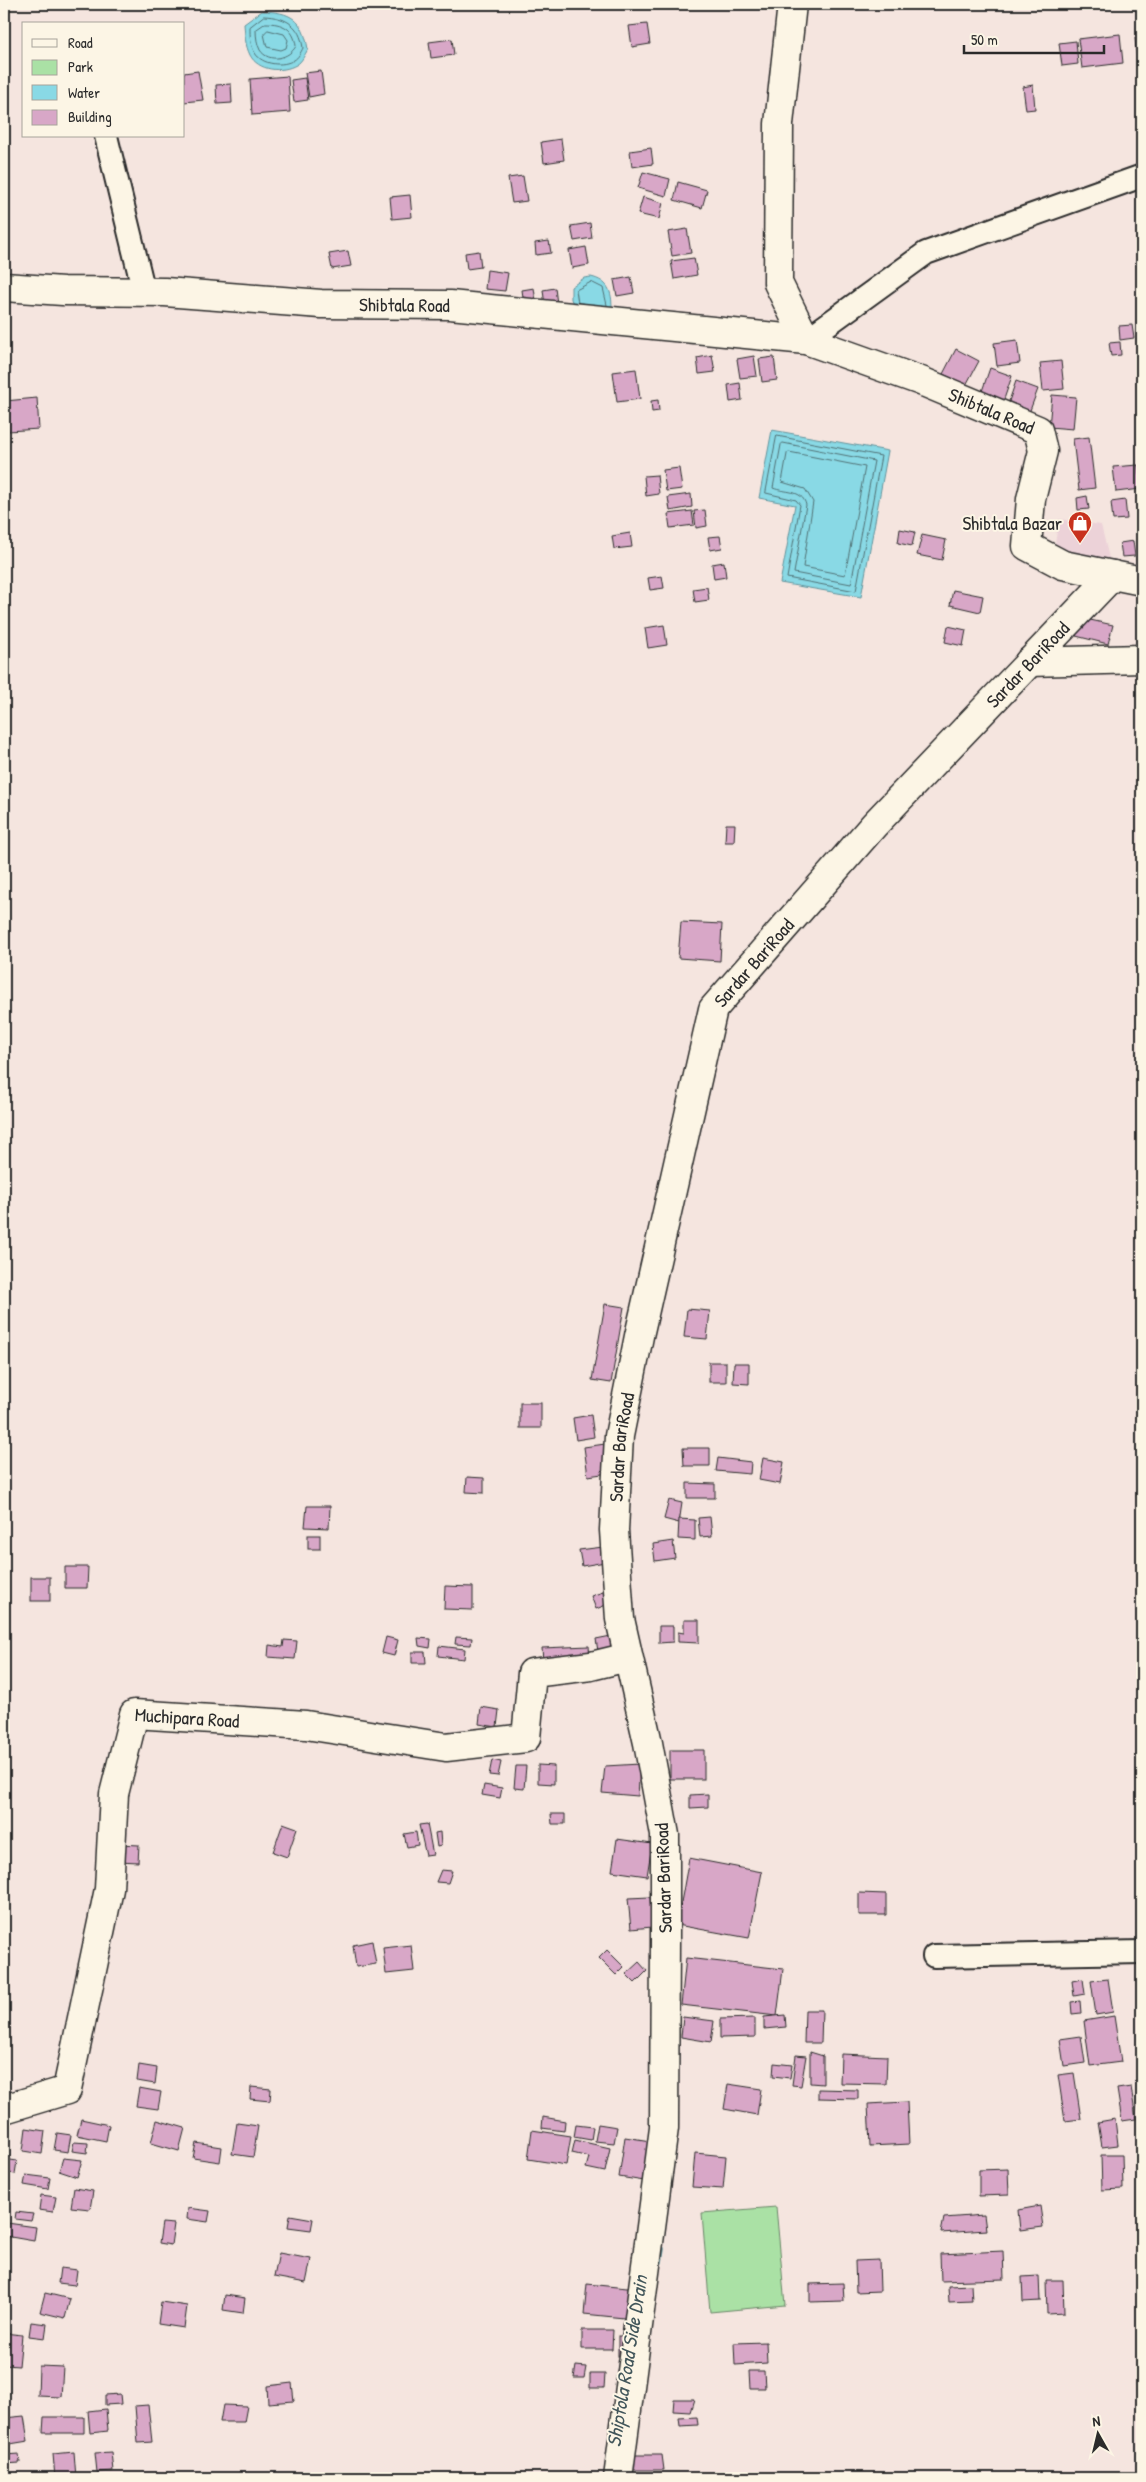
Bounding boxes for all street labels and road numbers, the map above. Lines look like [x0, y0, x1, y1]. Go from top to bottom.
street label: Shibtala Road [359, 291, 451, 318]
street label: Shibtala Road [945, 381, 1039, 440]
street label: Sardar BariRoad [980, 615, 1075, 713]
street label: Sardar BariRoad [708, 912, 800, 1012]
street label: Sardar BariRoad [603, 1390, 640, 1503]
street label: Muchipara Road [134, 1701, 241, 1734]
street label: Sardar BariRoad [648, 1822, 678, 1933]

